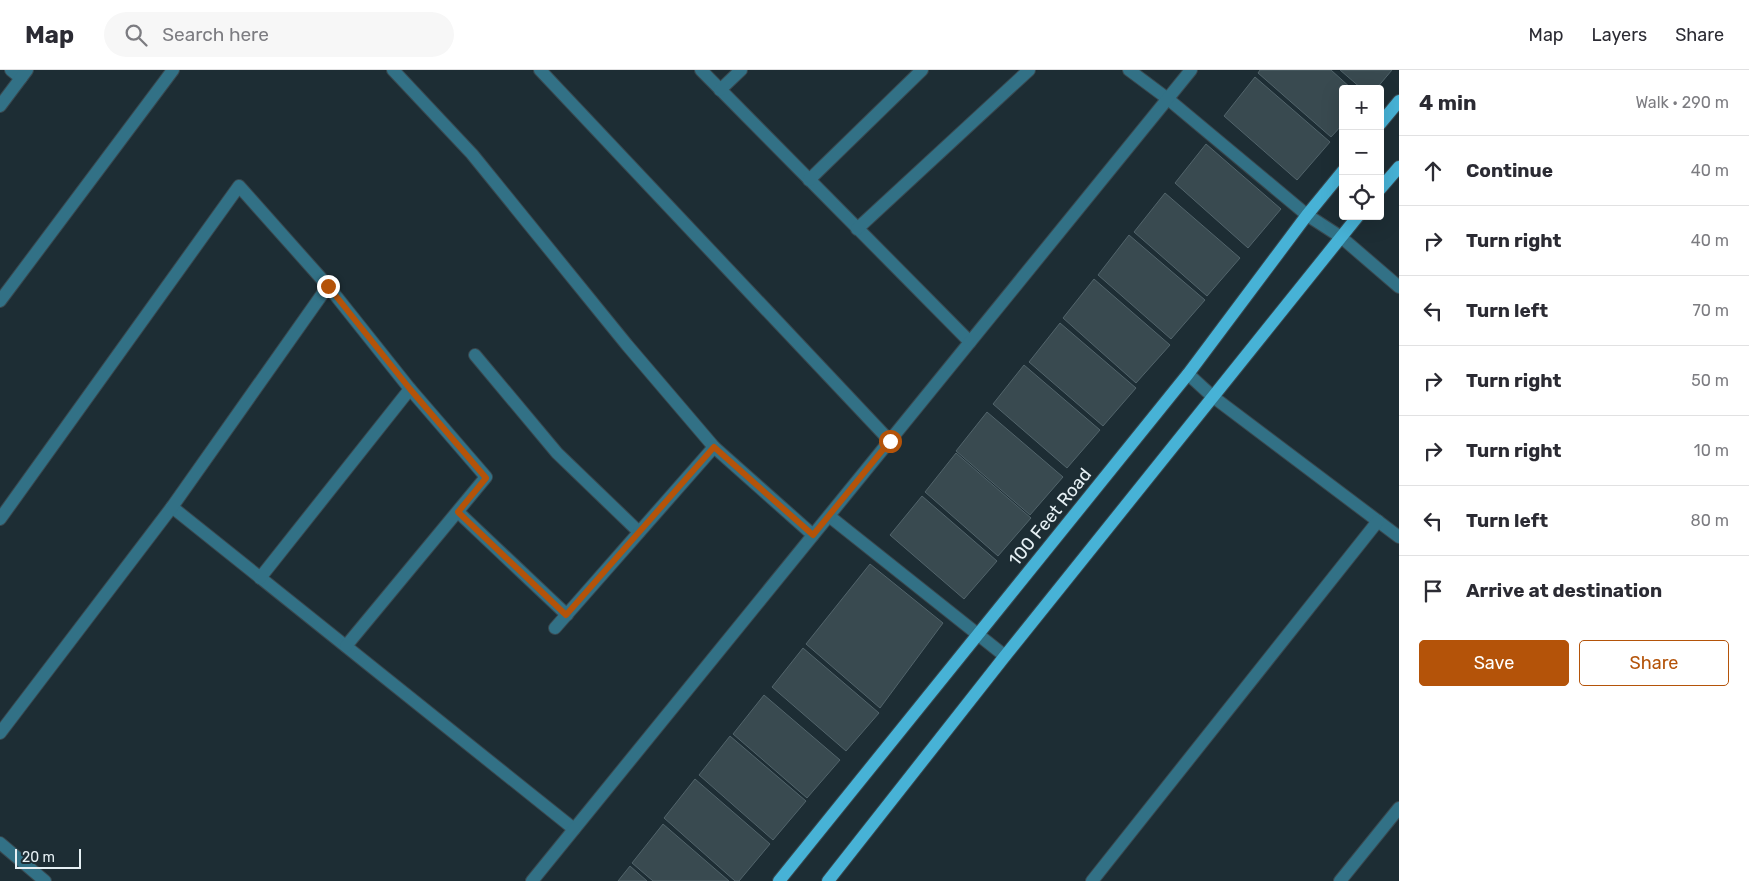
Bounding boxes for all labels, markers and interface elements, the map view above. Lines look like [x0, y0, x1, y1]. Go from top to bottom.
search box [104, 12, 454, 57]
text: Map [25, 21, 74, 49]
icon: search [122, 21, 150, 49]
text: Search here [162, 23, 269, 46]
text: Map [1529, 24, 1564, 46]
text: Layers [1592, 24, 1647, 46]
text: Share [1675, 24, 1724, 46]
map controls [1339, 85, 1384, 220]
button: + [1339, 85, 1384, 130]
text: 4 min [1419, 90, 1477, 115]
text: Walk · 290 m [1635, 93, 1729, 112]
button: − [1339, 130, 1384, 175]
icon: ahead [1419, 157, 1447, 185]
text: Continue [1466, 159, 1553, 182]
text: 40 m [1691, 161, 1729, 180]
button: locate [1339, 175, 1384, 220]
icon: right [1419, 227, 1447, 255]
text: Turn right [1466, 229, 1561, 252]
text: 40 m [1691, 231, 1729, 250]
route end [317, 275, 340, 298]
icon: left [1419, 297, 1447, 325]
text: Turn left [1466, 299, 1548, 322]
text: 70 m [1692, 301, 1729, 320]
icon: right [1419, 367, 1447, 395]
text: Turn right [1466, 369, 1561, 392]
text: 50 m [1691, 371, 1729, 390]
route start [879, 430, 902, 453]
icon: right [1419, 437, 1447, 465]
text: Turn right [1466, 439, 1561, 462]
text: 10 m [1694, 441, 1729, 460]
street label: 100 Feet Road [1004, 464, 1096, 570]
icon: left [1419, 507, 1447, 535]
text: Turn left [1466, 509, 1548, 532]
text: 80 m [1691, 511, 1729, 530]
icon: arrive [1419, 577, 1447, 605]
text: Arrive at destination [1466, 579, 1662, 602]
button: Save [1419, 640, 1569, 686]
button: Share [1579, 640, 1729, 686]
scale bar [15, 846, 81, 869]
text: 20 m [22, 849, 55, 866]

